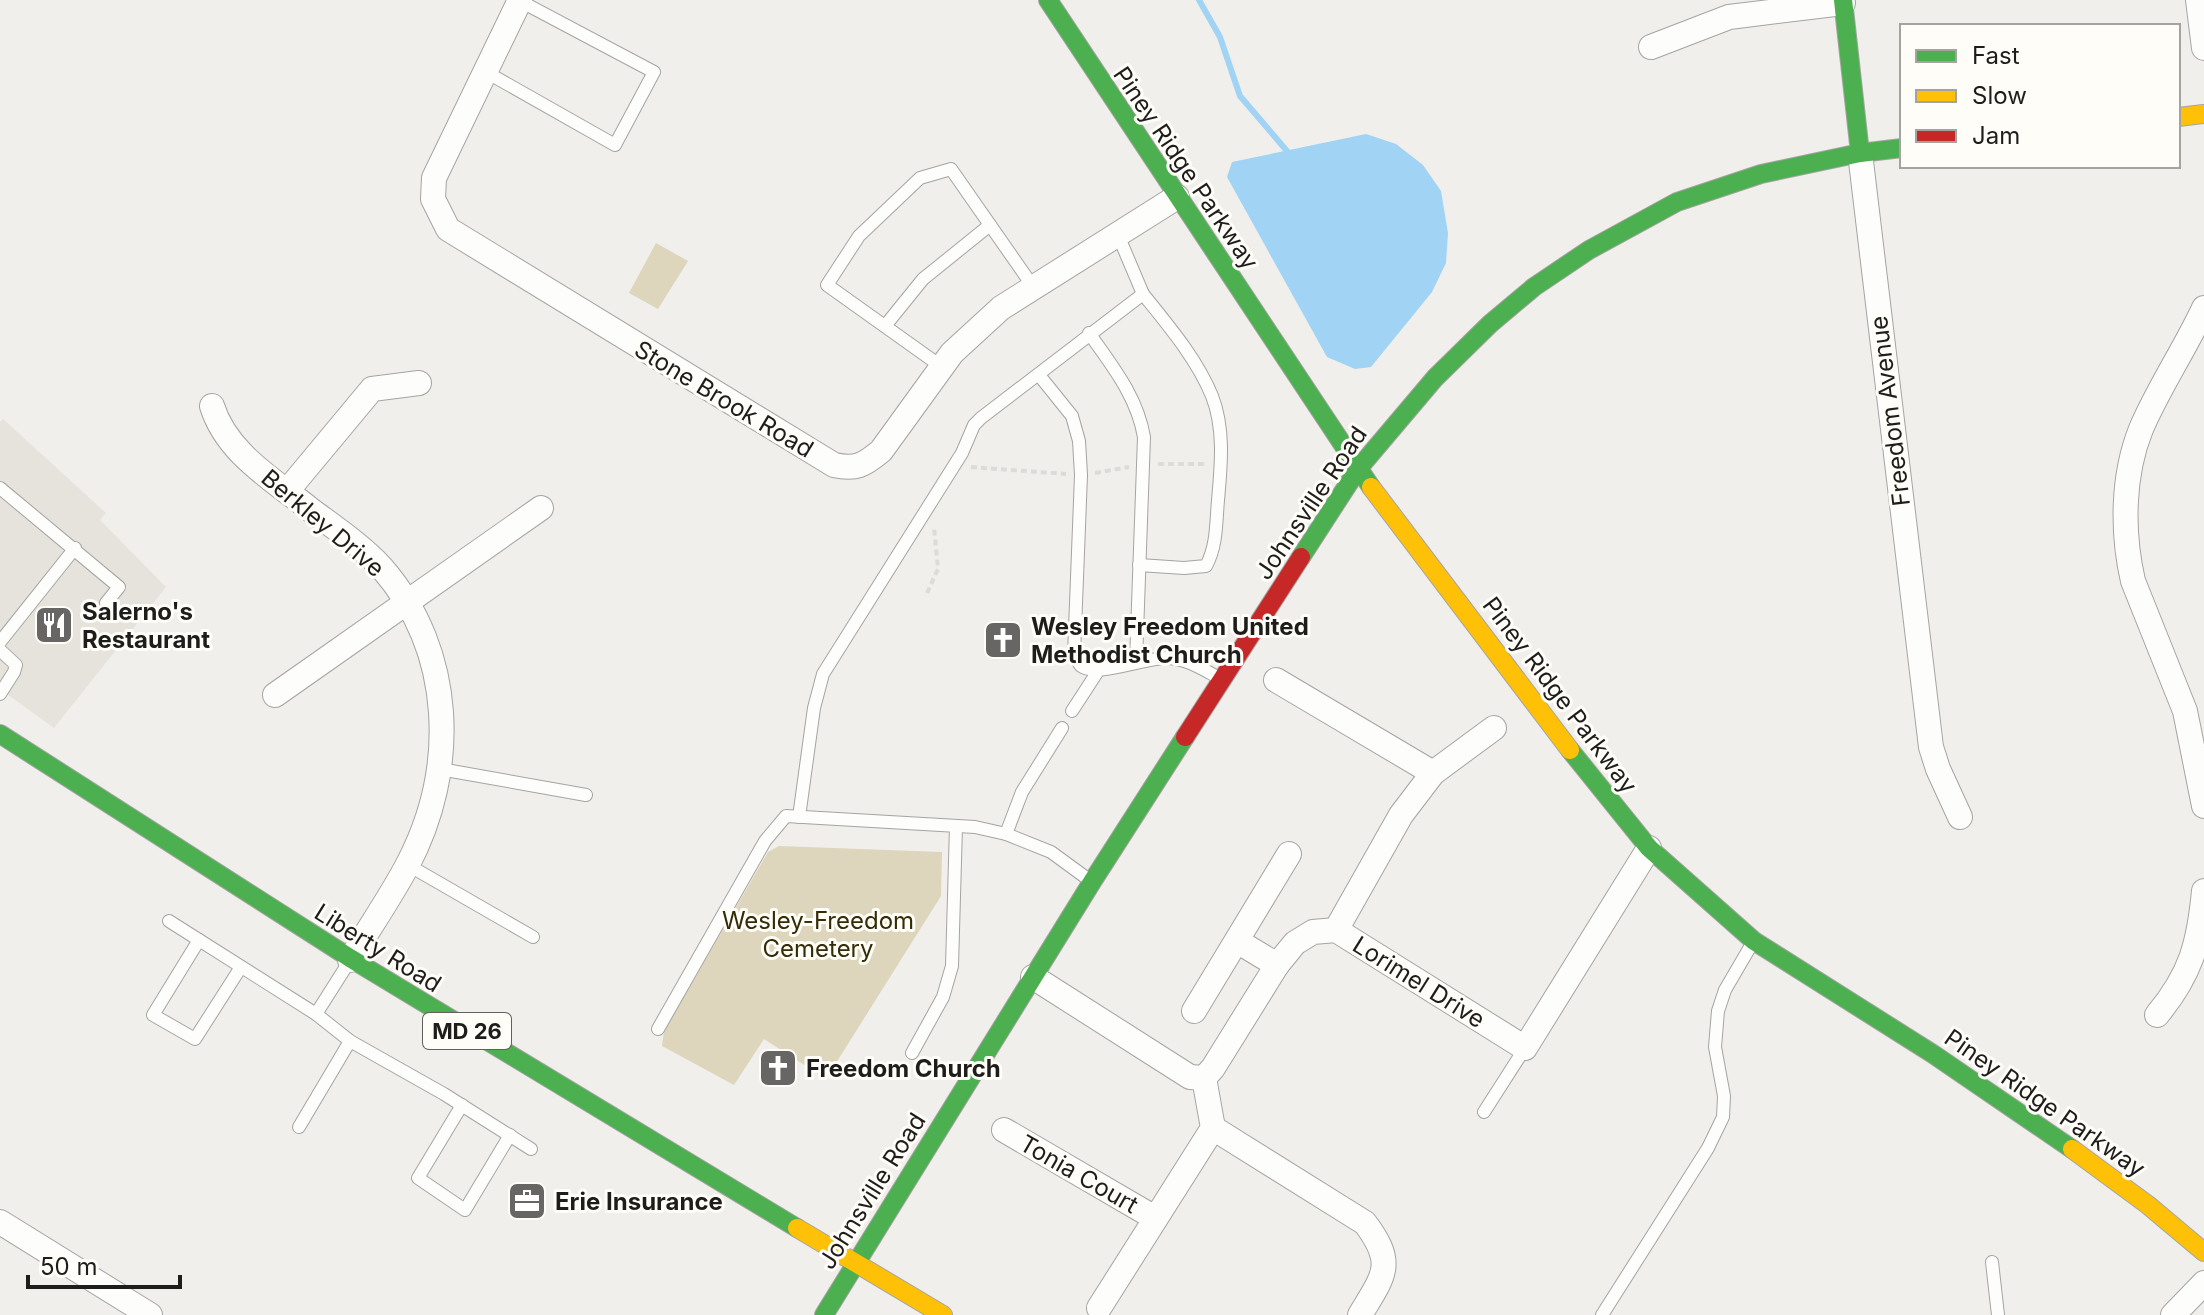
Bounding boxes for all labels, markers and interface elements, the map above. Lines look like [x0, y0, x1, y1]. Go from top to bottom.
legend [1900, 24, 2180, 168]
text: Fast [1972, 41, 2020, 70]
street label: Piney Ridge Parkway [1107, 61, 1265, 275]
text: Slow [1972, 81, 2027, 110]
text: Jam [1972, 121, 2020, 150]
street label: Freedom Avenue [1864, 314, 1916, 508]
street label: Stone Brook Road [629, 334, 819, 464]
street label: Johnsville Road [1249, 421, 1373, 585]
street label: Berkley Drive [256, 463, 390, 583]
street label: Piney Ridge Parkway [1477, 591, 1643, 799]
place label: Salerno's Restaurant [82, 597, 210, 654]
restaurant icon: Salerno's Restaurant [33, 604, 75, 646]
place label: Wesley Freedom United Methodist Church [1031, 612, 1309, 669]
church icon: Wesley Freedom United Methodist Church [982, 619, 1024, 661]
street label: Liberty Road [309, 898, 447, 998]
park label: Wesley-Freedom Cemetery [722, 906, 914, 963]
street label: Lorimel Drive [1348, 930, 1490, 1034]
road number: MD 26 [423, 1013, 511, 1049]
street label: Piney Ridge Parkway [1939, 1023, 2151, 1183]
church icon: Freedom Church [757, 1047, 799, 1089]
place label: Freedom Church [806, 1054, 1001, 1083]
street label: Johnsville Road [812, 1108, 932, 1274]
street label: Tonia Court [1015, 1129, 1143, 1220]
office icon: Erie Insurance [506, 1180, 548, 1222]
place label: Erie Insurance [555, 1187, 723, 1216]
scale bar [28, 1239, 180, 1289]
text: 50 m [40, 1252, 98, 1281]

